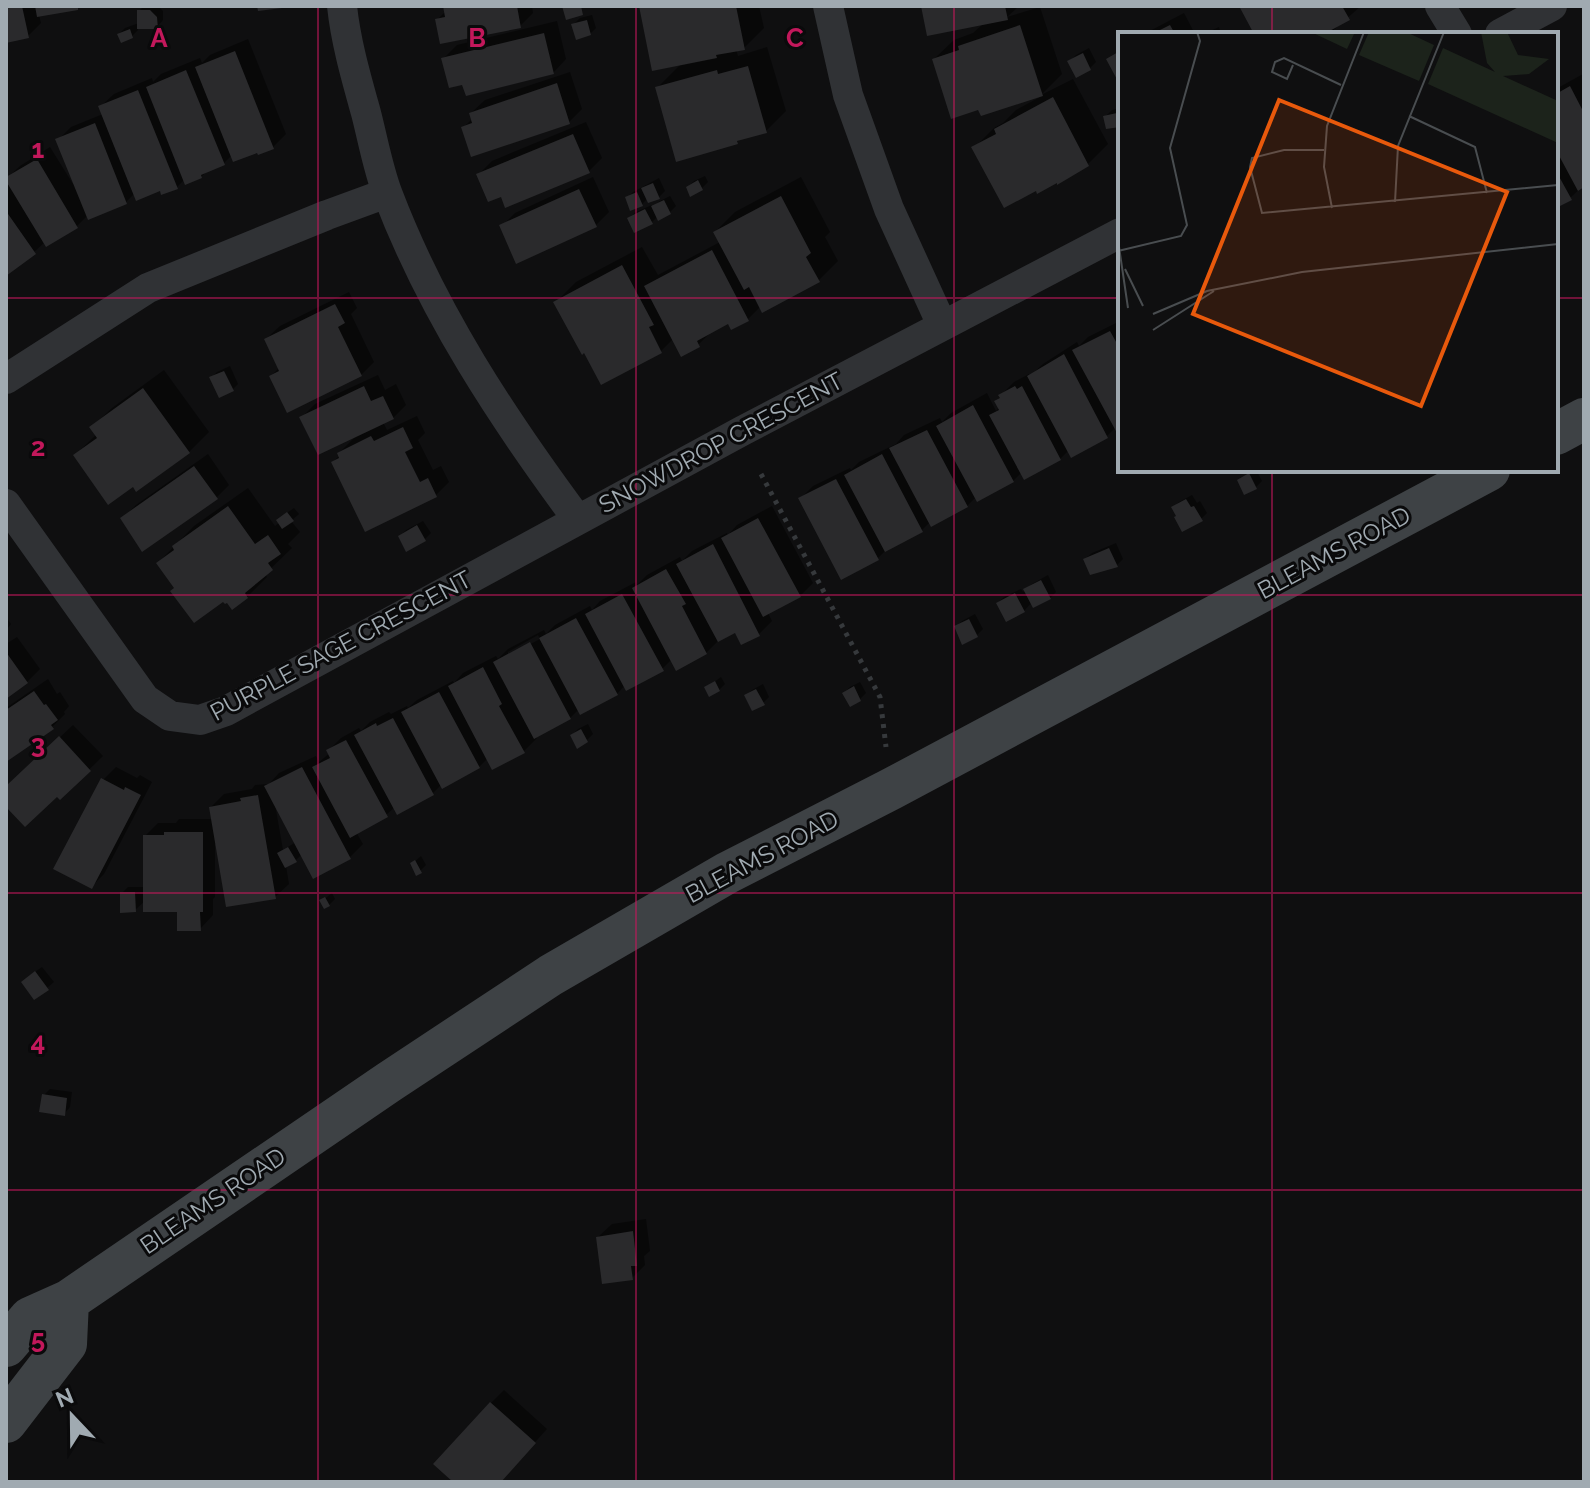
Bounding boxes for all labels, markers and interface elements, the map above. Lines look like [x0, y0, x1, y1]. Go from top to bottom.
text: A [150, 23, 168, 53]
text: B [468, 23, 486, 53]
text: C [786, 23, 804, 53]
inset map [1118, 32, 1558, 472]
text: 1 [32, 134, 45, 164]
street label: SNOWDROP CRESCENT [594, 366, 848, 519]
text: 2 [31, 432, 45, 462]
street label: BLEAMS ROAD [1252, 500, 1415, 605]
street label: PURPLE SAGE CRESCENT [205, 564, 477, 727]
text: 3 [31, 729, 45, 759]
street label: BLEAMS ROAD [680, 804, 843, 909]
text: 4 [31, 1027, 45, 1057]
street label: BLEAMS ROAD [135, 1141, 291, 1260]
text: 5 [31, 1324, 45, 1354]
north arrow [32, 1376, 112, 1456]
text: N [52, 1382, 77, 1413]

